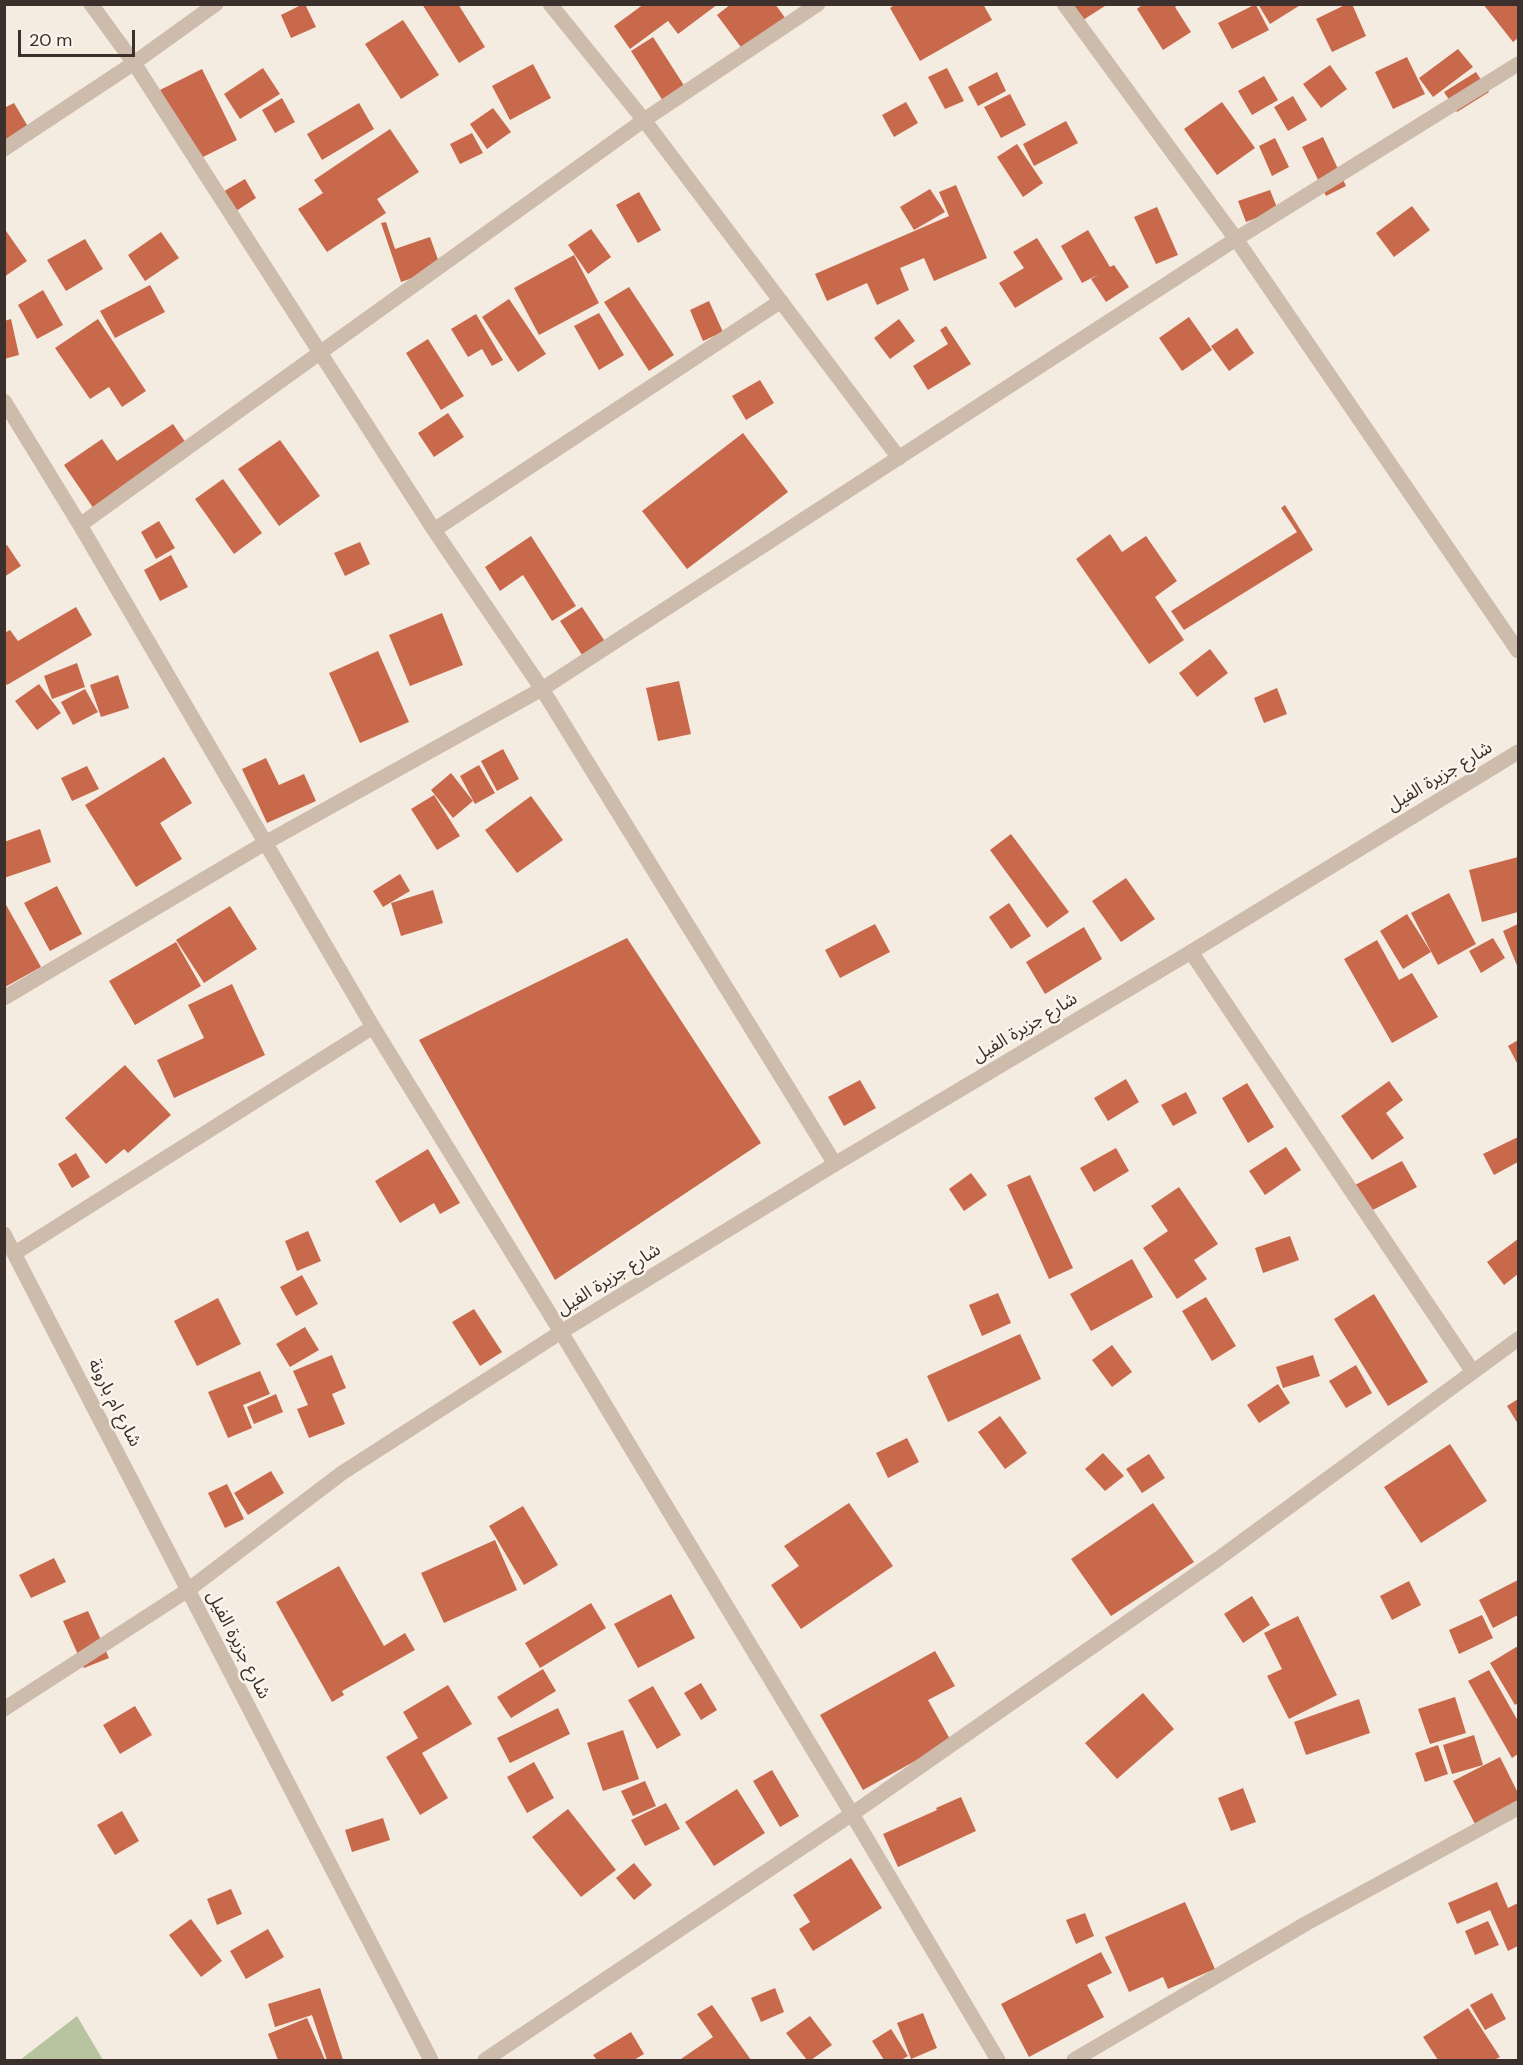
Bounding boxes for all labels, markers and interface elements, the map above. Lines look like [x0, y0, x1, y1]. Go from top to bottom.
scale bar [21, 18, 138, 56]
text: 20 m [29, 28, 72, 52]
street label: شارع جزيرة الفيل [1384, 737, 1496, 817]
street label: شارع جزيرة الفيل [969, 988, 1081, 1068]
street label: شارع جزيرة الفيل [553, 1239, 665, 1321]
street label: شارع ام بارونة [83, 1355, 145, 1451]
street label: شارع جزيرة الفيل [201, 1587, 275, 1703]

